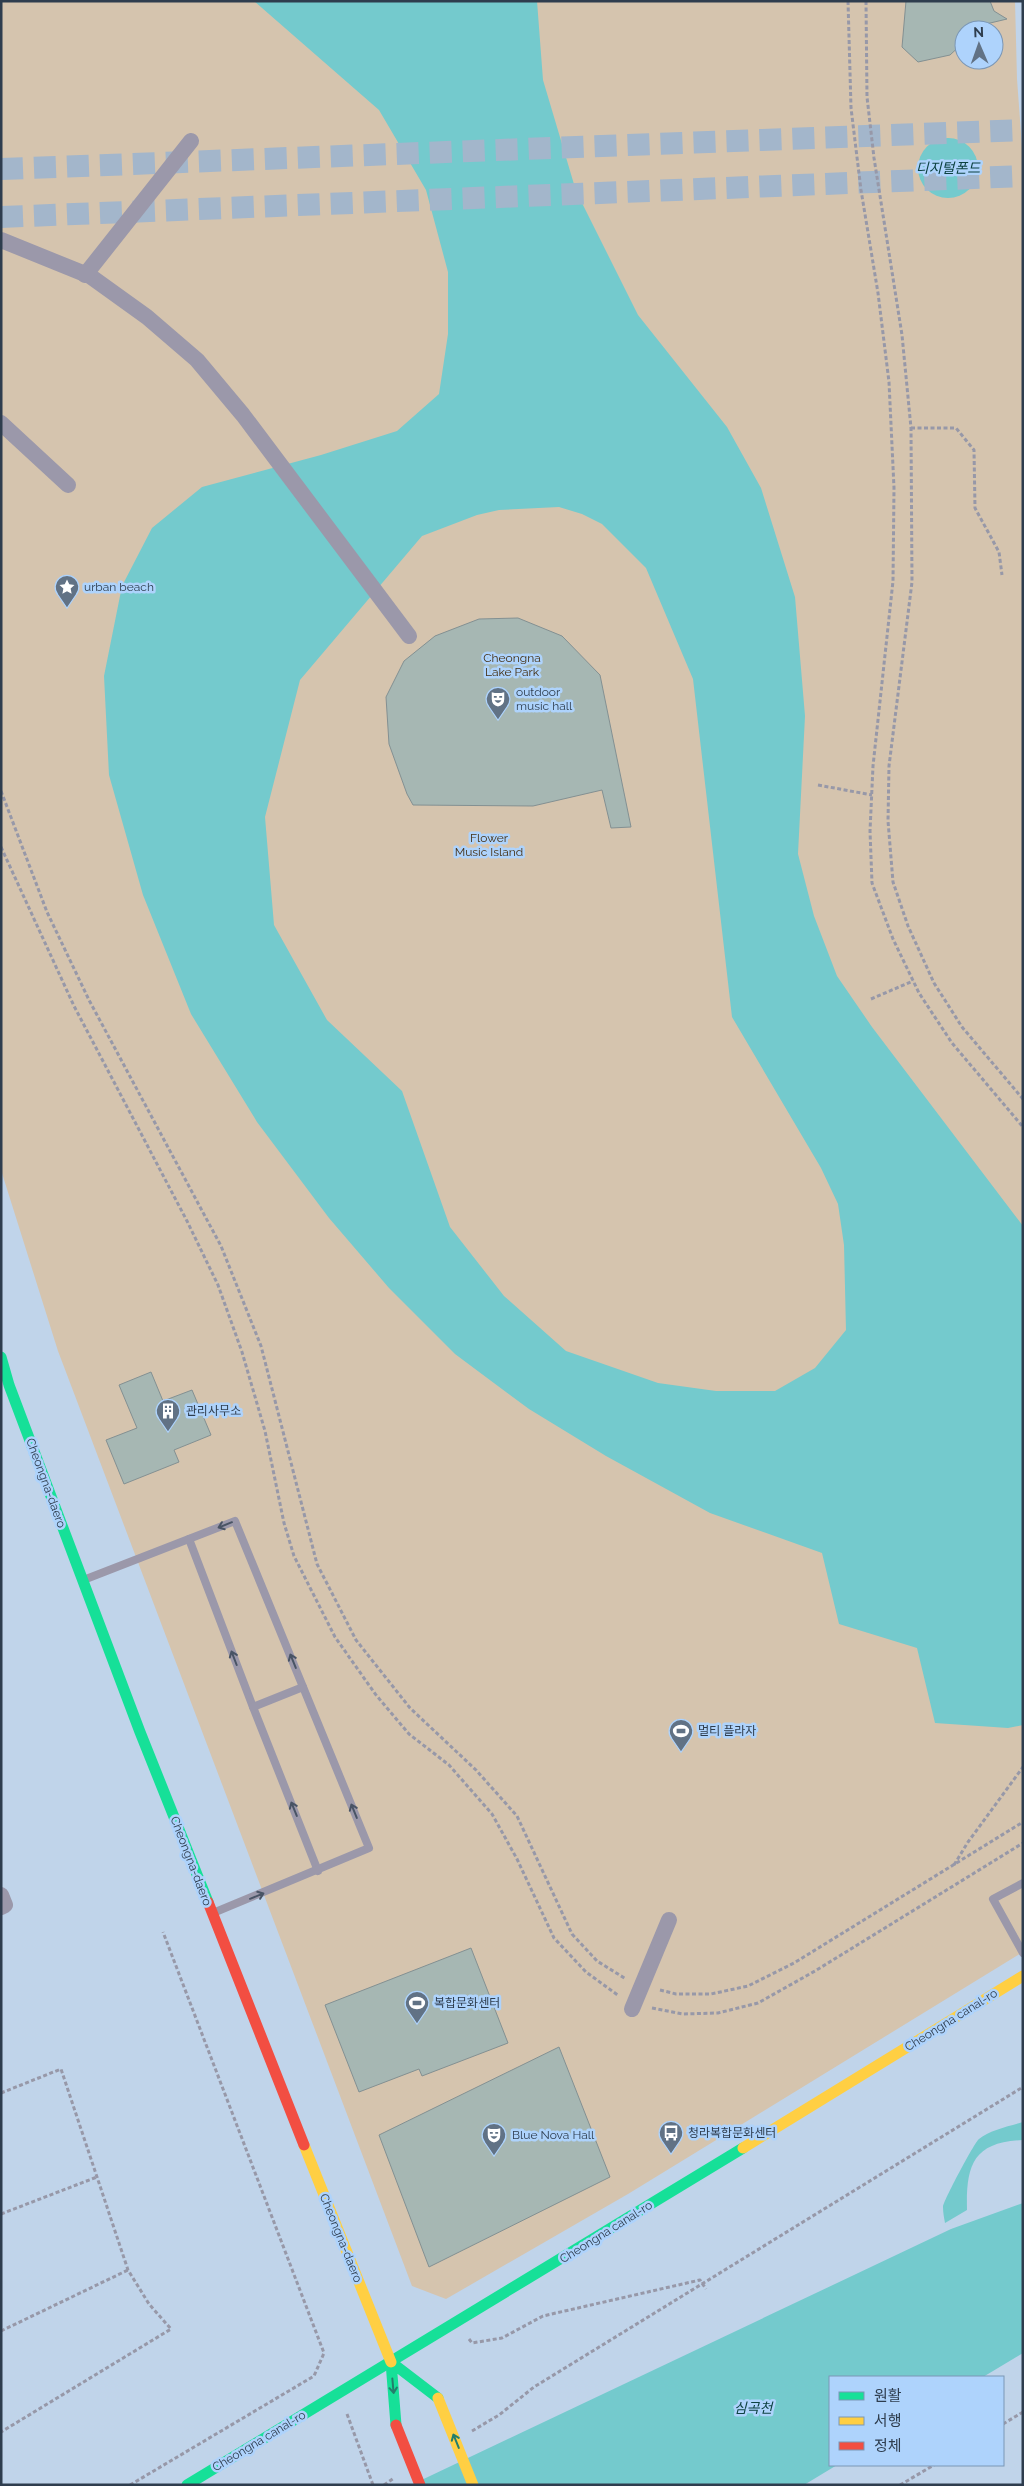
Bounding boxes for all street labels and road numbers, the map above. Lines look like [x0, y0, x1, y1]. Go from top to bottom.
street label: Cheongna-daero [23, 1436, 69, 1530]
street label: Cheongna-daero [168, 1814, 214, 1908]
street label: Cheongna canal-ro [902, 1986, 1000, 2054]
street label: Cheongna-daero [317, 2192, 365, 2284]
street label: Cheongna canal-ro [557, 2198, 655, 2266]
street label: Cheongna canal-ro [210, 2408, 308, 2474]

